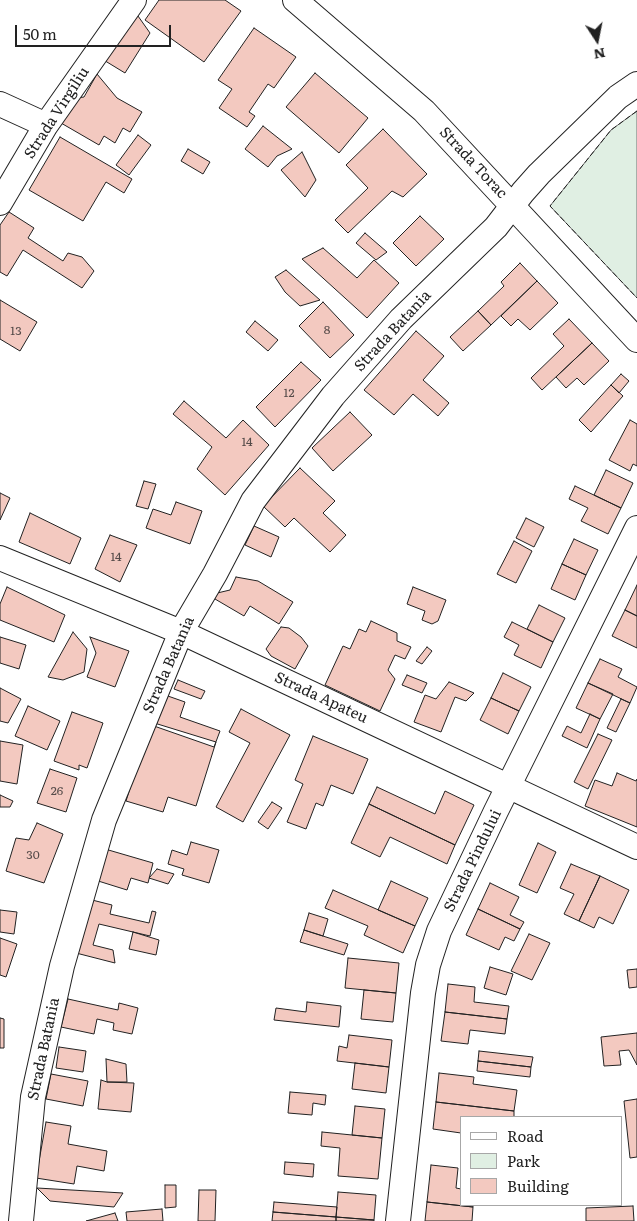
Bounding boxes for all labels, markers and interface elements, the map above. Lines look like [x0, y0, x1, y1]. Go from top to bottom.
scale bar [18, 15, 174, 47]
north arrow [572, 15, 622, 65]
text: 50 m [23, 22, 57, 45]
text: N [592, 44, 608, 66]
street label: Strada Virgiliu [21, 64, 93, 162]
street label: Strada Torac [435, 124, 511, 202]
street label: Strada Batania [351, 287, 435, 375]
house number: 8 [324, 323, 330, 337]
house number: 13 [10, 324, 22, 338]
house number: 12 [284, 386, 294, 400]
house number: 14 [241, 435, 253, 449]
house number: 14 [110, 550, 122, 564]
street label: Strada Batania [140, 614, 198, 716]
street label: Strada Apateu [272, 669, 370, 727]
house number: 26 [51, 784, 63, 798]
street label: Strada Pindului [440, 807, 506, 915]
house number: 30 [26, 848, 40, 862]
street label: Strada Batania [24, 996, 64, 1102]
legend [460, 1116, 622, 1206]
text: Road [507, 1124, 543, 1147]
text: Park [507, 1149, 540, 1172]
text: Building [507, 1174, 569, 1197]

